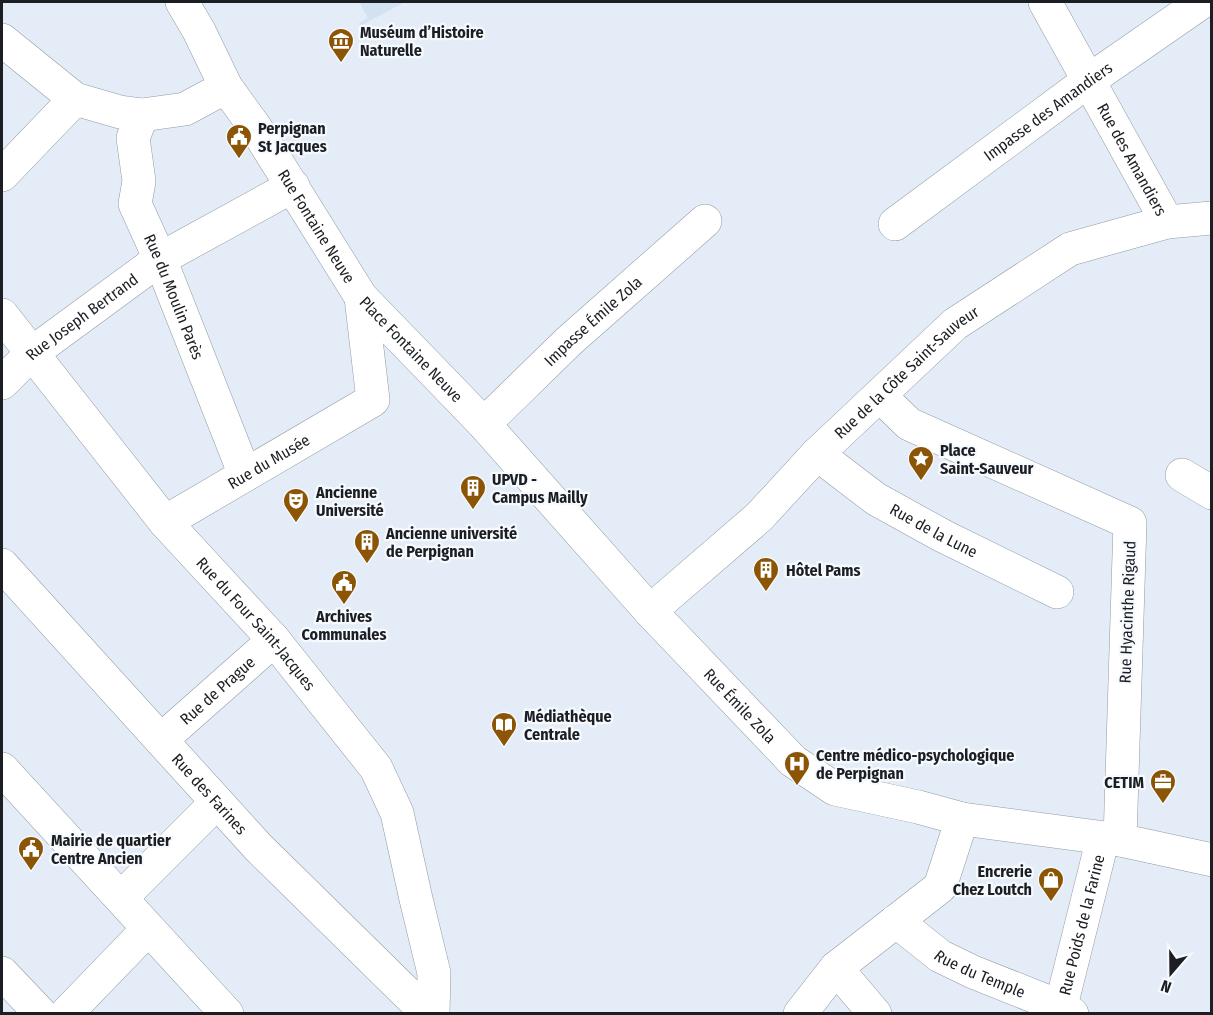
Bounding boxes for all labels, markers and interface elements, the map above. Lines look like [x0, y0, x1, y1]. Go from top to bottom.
place label: Muséum d’Histoire Naturelle [360, 23, 484, 60]
museum icon: Muséum d’Histoire Naturelle [326, 26, 356, 64]
street label: Impasse des Amandiers [980, 58, 1116, 165]
street label: Rue des Amandiers [1093, 100, 1171, 219]
place label: Perpignan St Jacques [258, 119, 327, 156]
public building icon: Perpignan St Jacques [224, 122, 254, 160]
street label: Rue Fontaine Neuve [274, 166, 359, 287]
street label: Rue du Moulin Parès [140, 231, 208, 362]
street label: Rue Joseph Bertrand [22, 269, 142, 364]
street label: Impasse Émile Zola [540, 272, 646, 370]
street label: Place Fontaine Neuve [356, 293, 467, 406]
street label: Rue de la Côte Saint-Sauveur [830, 302, 983, 443]
street label: Rue du Musée [224, 430, 313, 493]
place label: Place Saint-Sauveur [940, 441, 1034, 478]
place icon: Place Saint-Sauveur [906, 444, 936, 482]
place label: UPVD - Campus Mailly [492, 470, 588, 507]
building icon: UPVD - Campus Mailly [458, 473, 488, 511]
place label: Ancienne Université [315, 483, 384, 520]
theatre icon: Ancienne Université [281, 486, 311, 524]
street label: Rue de la Lune [887, 500, 981, 562]
place label: Ancienne université de Perpignan [385, 524, 517, 561]
building icon: Ancienne université de Perpignan [352, 527, 382, 565]
street label: Rue Hyacinthe Rigaud [1116, 540, 1139, 684]
street label: Rue du Four Saint-Jacques [192, 553, 319, 694]
building icon: Hôtel Pams [751, 555, 781, 593]
place label: Hôtel Pams [786, 561, 860, 580]
public building icon: Archives Communales [329, 568, 359, 606]
place label: Archives Communales [302, 607, 386, 644]
street label: Rue de Prague [176, 653, 259, 729]
street label: Rue Émile Zola [700, 665, 780, 747]
place label: Médiathèque Centrale [524, 707, 612, 744]
library icon: Médiathèque Centrale [489, 710, 519, 748]
place label: Centre médico-psychologique de Perpignan [816, 746, 1014, 783]
hospital icon: Centre médico-psychologique de Perpignan [782, 749, 812, 787]
street label: Rue des Farines [168, 750, 251, 839]
office icon: CETIM [1148, 767, 1178, 805]
place label: CETIM [1104, 773, 1144, 792]
place label: Mairie de quartier Centre Ancien [51, 831, 171, 868]
public building icon: Mairie de quartier Centre Ancien [16, 834, 46, 872]
street label: Rue Poids de la Farine [1055, 853, 1109, 997]
place label: Encrerie Chez Loutch [953, 862, 1032, 899]
shop icon: Encrerie Chez Loutch [1036, 865, 1066, 903]
north arrow [1141, 943, 1201, 1003]
street label: Rue du Temple [930, 946, 1028, 1002]
text: N [1158, 976, 1174, 997]

